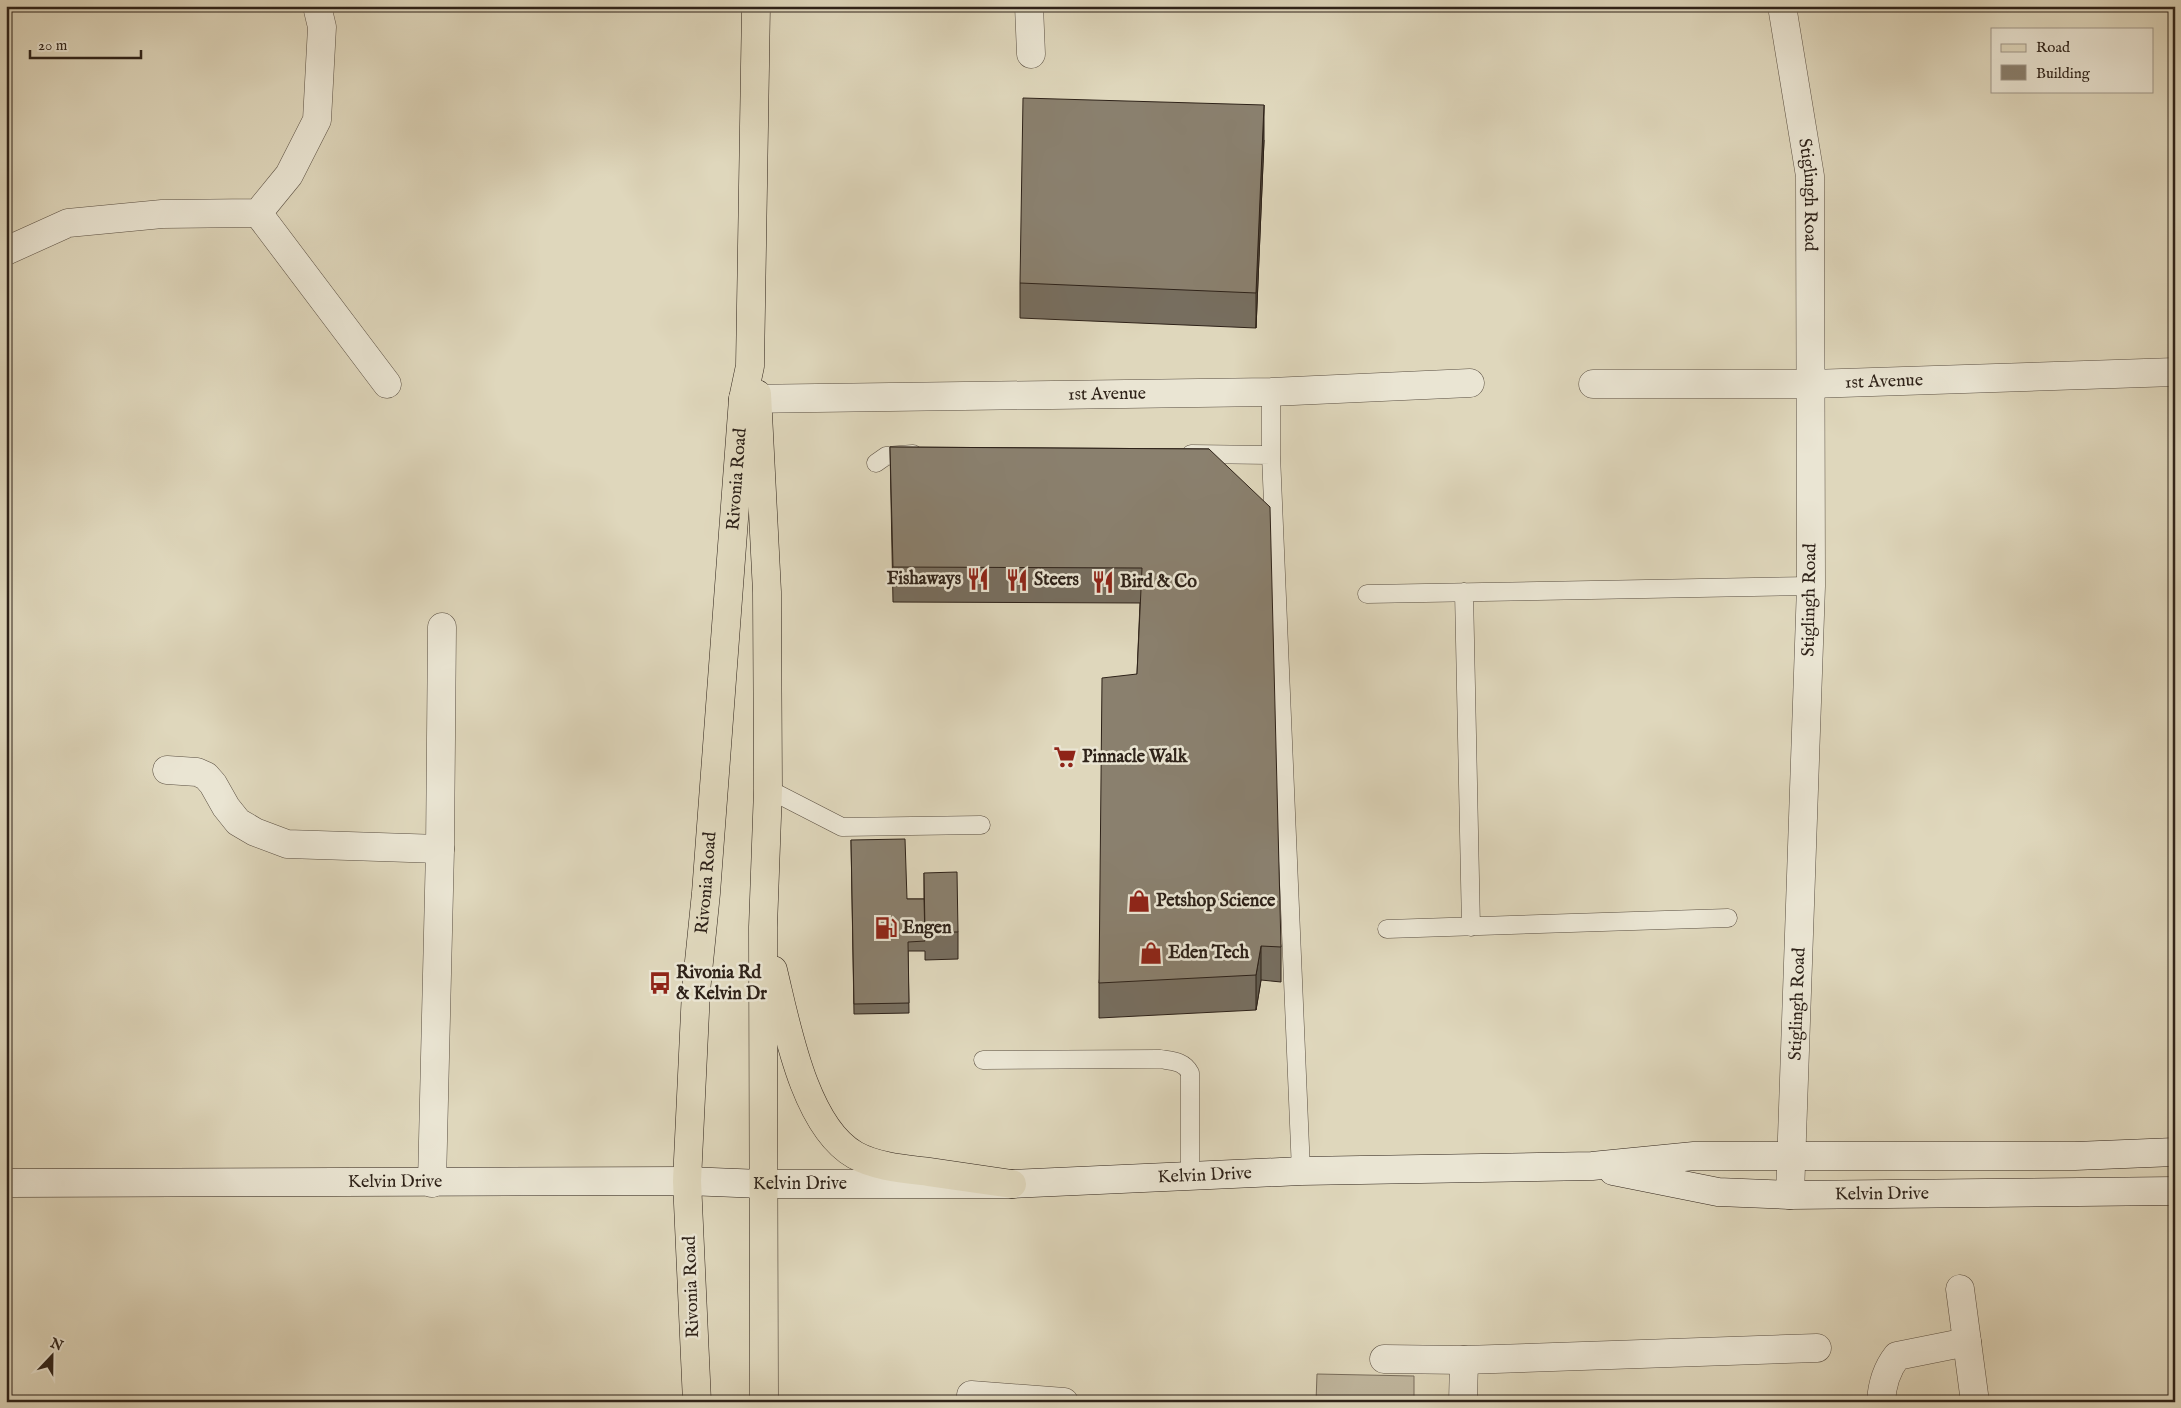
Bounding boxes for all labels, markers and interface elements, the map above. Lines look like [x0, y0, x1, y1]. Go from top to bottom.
scale bar [30, 28, 141, 60]
legend [1991, 28, 2154, 92]
text: 20 m [38, 36, 68, 55]
text: Road [2036, 38, 2071, 57]
text: Building [2036, 64, 2091, 83]
street label: Stiglingh Road [1792, 137, 1822, 252]
street label: 1st Avenue [1844, 369, 1923, 394]
street label: 1st Avenue [1068, 382, 1146, 406]
street label: Rivonia Road [722, 427, 752, 531]
street label: Stiglingh Road [1798, 543, 1822, 657]
restaurant icon: Fishaways [965, 566, 991, 592]
restaurant icon: Steers [1004, 567, 1030, 593]
place label: Fishaways [887, 568, 962, 591]
place label: Steers [1034, 569, 1080, 592]
restaurant icon: Bird & Co [1090, 569, 1116, 595]
place label: Bird & Co [1120, 571, 1197, 594]
supermarket icon: Pinnacle Walk [1052, 744, 1078, 770]
place label: Pinnacle Walk [1082, 746, 1189, 769]
street label: Rivonia Road [690, 831, 722, 935]
shop icon: Petshop Science [1126, 888, 1152, 914]
place label: Petshop Science [1156, 890, 1276, 913]
fuel station icon: Engen [873, 915, 899, 941]
place label: Engen [902, 917, 952, 940]
shop icon: Eden Tech [1138, 940, 1164, 966]
place label: Eden Tech [1168, 942, 1249, 965]
street label: Stiglingh Road [1785, 947, 1811, 1061]
place label: Rivonia Rd & Kelvin Dr [676, 962, 767, 1006]
bus stop icon: Rivonia Rd & Kelvin Dr [647, 970, 673, 996]
street label: Kelvin Drive [1157, 1162, 1252, 1189]
street label: Kelvin Drive [348, 1170, 442, 1193]
street label: Kelvin Drive [752, 1172, 847, 1196]
street label: Kelvin Drive [1835, 1182, 1929, 1206]
street label: Rivonia Road [679, 1235, 705, 1339]
north arrow [28, 1330, 78, 1380]
text: N [47, 1334, 65, 1355]

